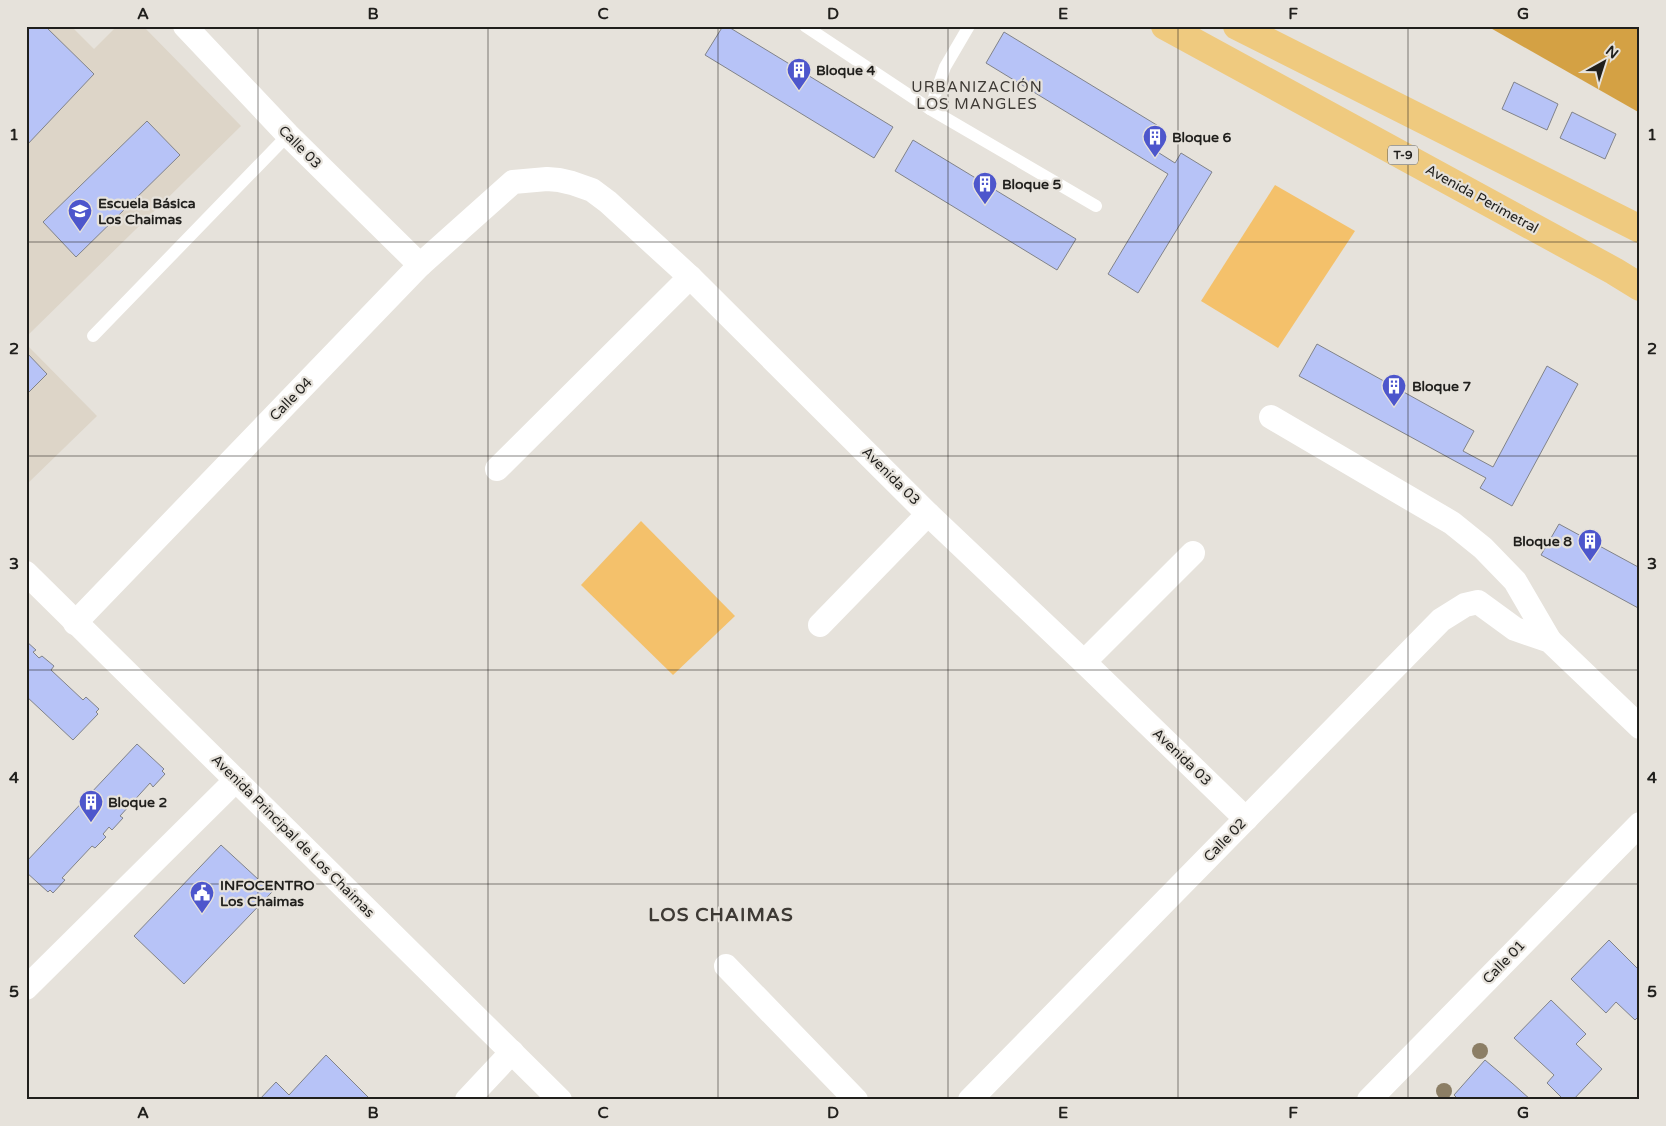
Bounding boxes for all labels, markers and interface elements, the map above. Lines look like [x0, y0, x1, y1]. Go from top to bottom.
text: A [137, 4, 149, 24]
text: B [367, 4, 379, 24]
text: C [597, 4, 609, 24]
text: D [827, 4, 839, 24]
text: E [1058, 4, 1068, 24]
text: F [1288, 4, 1298, 24]
text: G [1517, 4, 1529, 24]
north arrow [1578, 38, 1628, 88]
text: N [1602, 42, 1622, 62]
building icon: Bloque 4 [786, 57, 812, 91]
place label: Bloque 4 [816, 62, 876, 79]
district label: URBANIZACIÓN LOS MANGLES [911, 78, 1043, 113]
street label: Calle 03 [275, 122, 325, 172]
building icon: Bloque 6 [1142, 124, 1168, 158]
text: 1 [9, 125, 19, 145]
text: 1 [1647, 125, 1657, 145]
place label: Bloque 6 [1172, 129, 1232, 146]
road number: T-9 [1388, 146, 1418, 164]
street label: Avenida Perimetral [1423, 161, 1541, 237]
building icon: Bloque 5 [972, 171, 998, 205]
place label: Bloque 5 [1002, 176, 1062, 193]
place label: Escuela Básica Los Chaimas [98, 195, 196, 228]
school or university icon: Escuela Básica Los Chaimas [67, 198, 93, 232]
text: 2 [9, 339, 19, 359]
text: 2 [1647, 339, 1657, 359]
building icon: Bloque 7 [1381, 373, 1407, 407]
street label: Calle 04 [266, 374, 316, 424]
place label: Bloque 7 [1412, 378, 1472, 395]
street label: Avenida 03 [858, 443, 924, 509]
building icon: Bloque 8 [1577, 528, 1603, 562]
place label: Bloque 8 [1513, 533, 1572, 550]
text: 3 [9, 554, 19, 574]
text: 3 [1647, 554, 1657, 574]
street label: Avenida 03 [1149, 725, 1215, 789]
street label: Avenida Principal de Los Chaimas [208, 751, 378, 921]
text: 4 [9, 768, 19, 788]
text: 4 [1647, 768, 1657, 788]
building icon: Bloque 2 [78, 789, 104, 823]
place label: Bloque 2 [108, 794, 168, 811]
street label: Calle 02 [1200, 815, 1250, 865]
place label: INFOCENTRO Los Chaimas [220, 877, 315, 910]
public building icon: INFOCENTRO Los Chaimas [189, 880, 215, 914]
district label: LOS CHAIMAS [648, 904, 794, 926]
street label: Calle 01 [1479, 937, 1529, 987]
text: 5 [9, 982, 19, 1002]
text: 5 [1647, 982, 1657, 1002]
text: A [137, 1103, 149, 1123]
text: B [367, 1103, 379, 1123]
text: C [597, 1103, 609, 1123]
text: D [827, 1103, 839, 1123]
text: E [1058, 1103, 1068, 1123]
text: F [1288, 1103, 1298, 1123]
text: G [1517, 1103, 1529, 1123]

